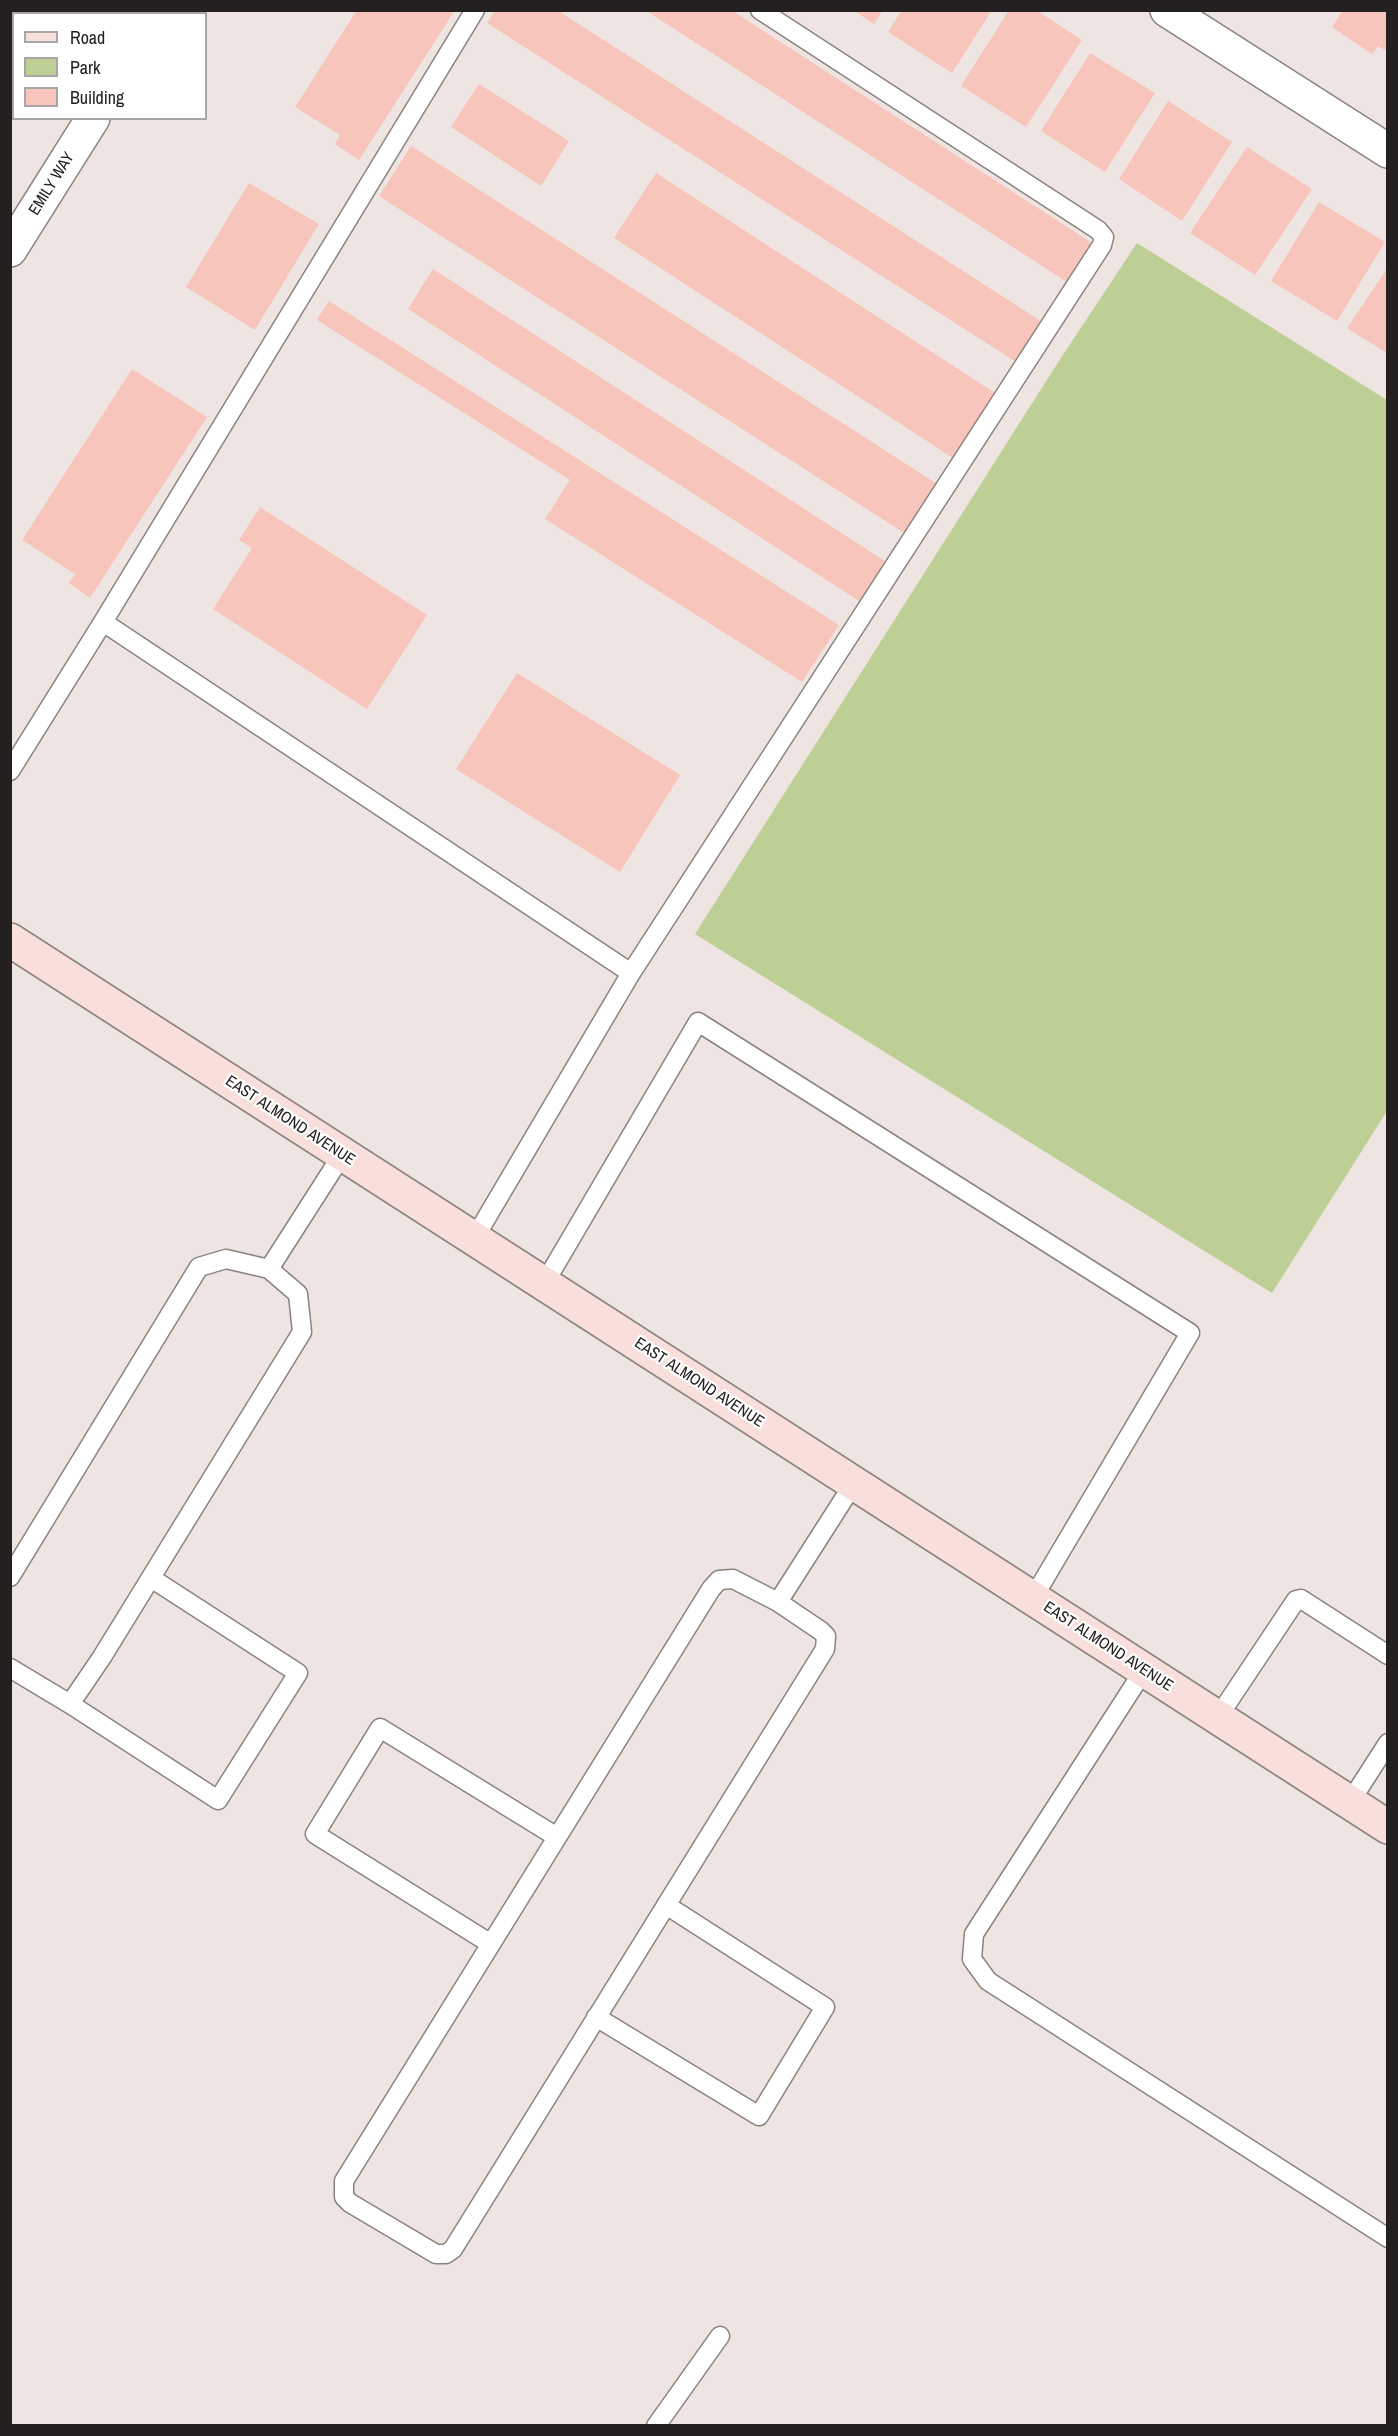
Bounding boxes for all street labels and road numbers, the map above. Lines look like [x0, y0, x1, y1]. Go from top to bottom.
street label: EMILY WAY [25, 149, 79, 219]
street label: EAST ALMOND AVENUE [222, 1072, 358, 1170]
street label: EAST ALMOND AVENUE [631, 1334, 767, 1432]
street label: EAST ALMOND AVENUE [1040, 1598, 1176, 1696]

